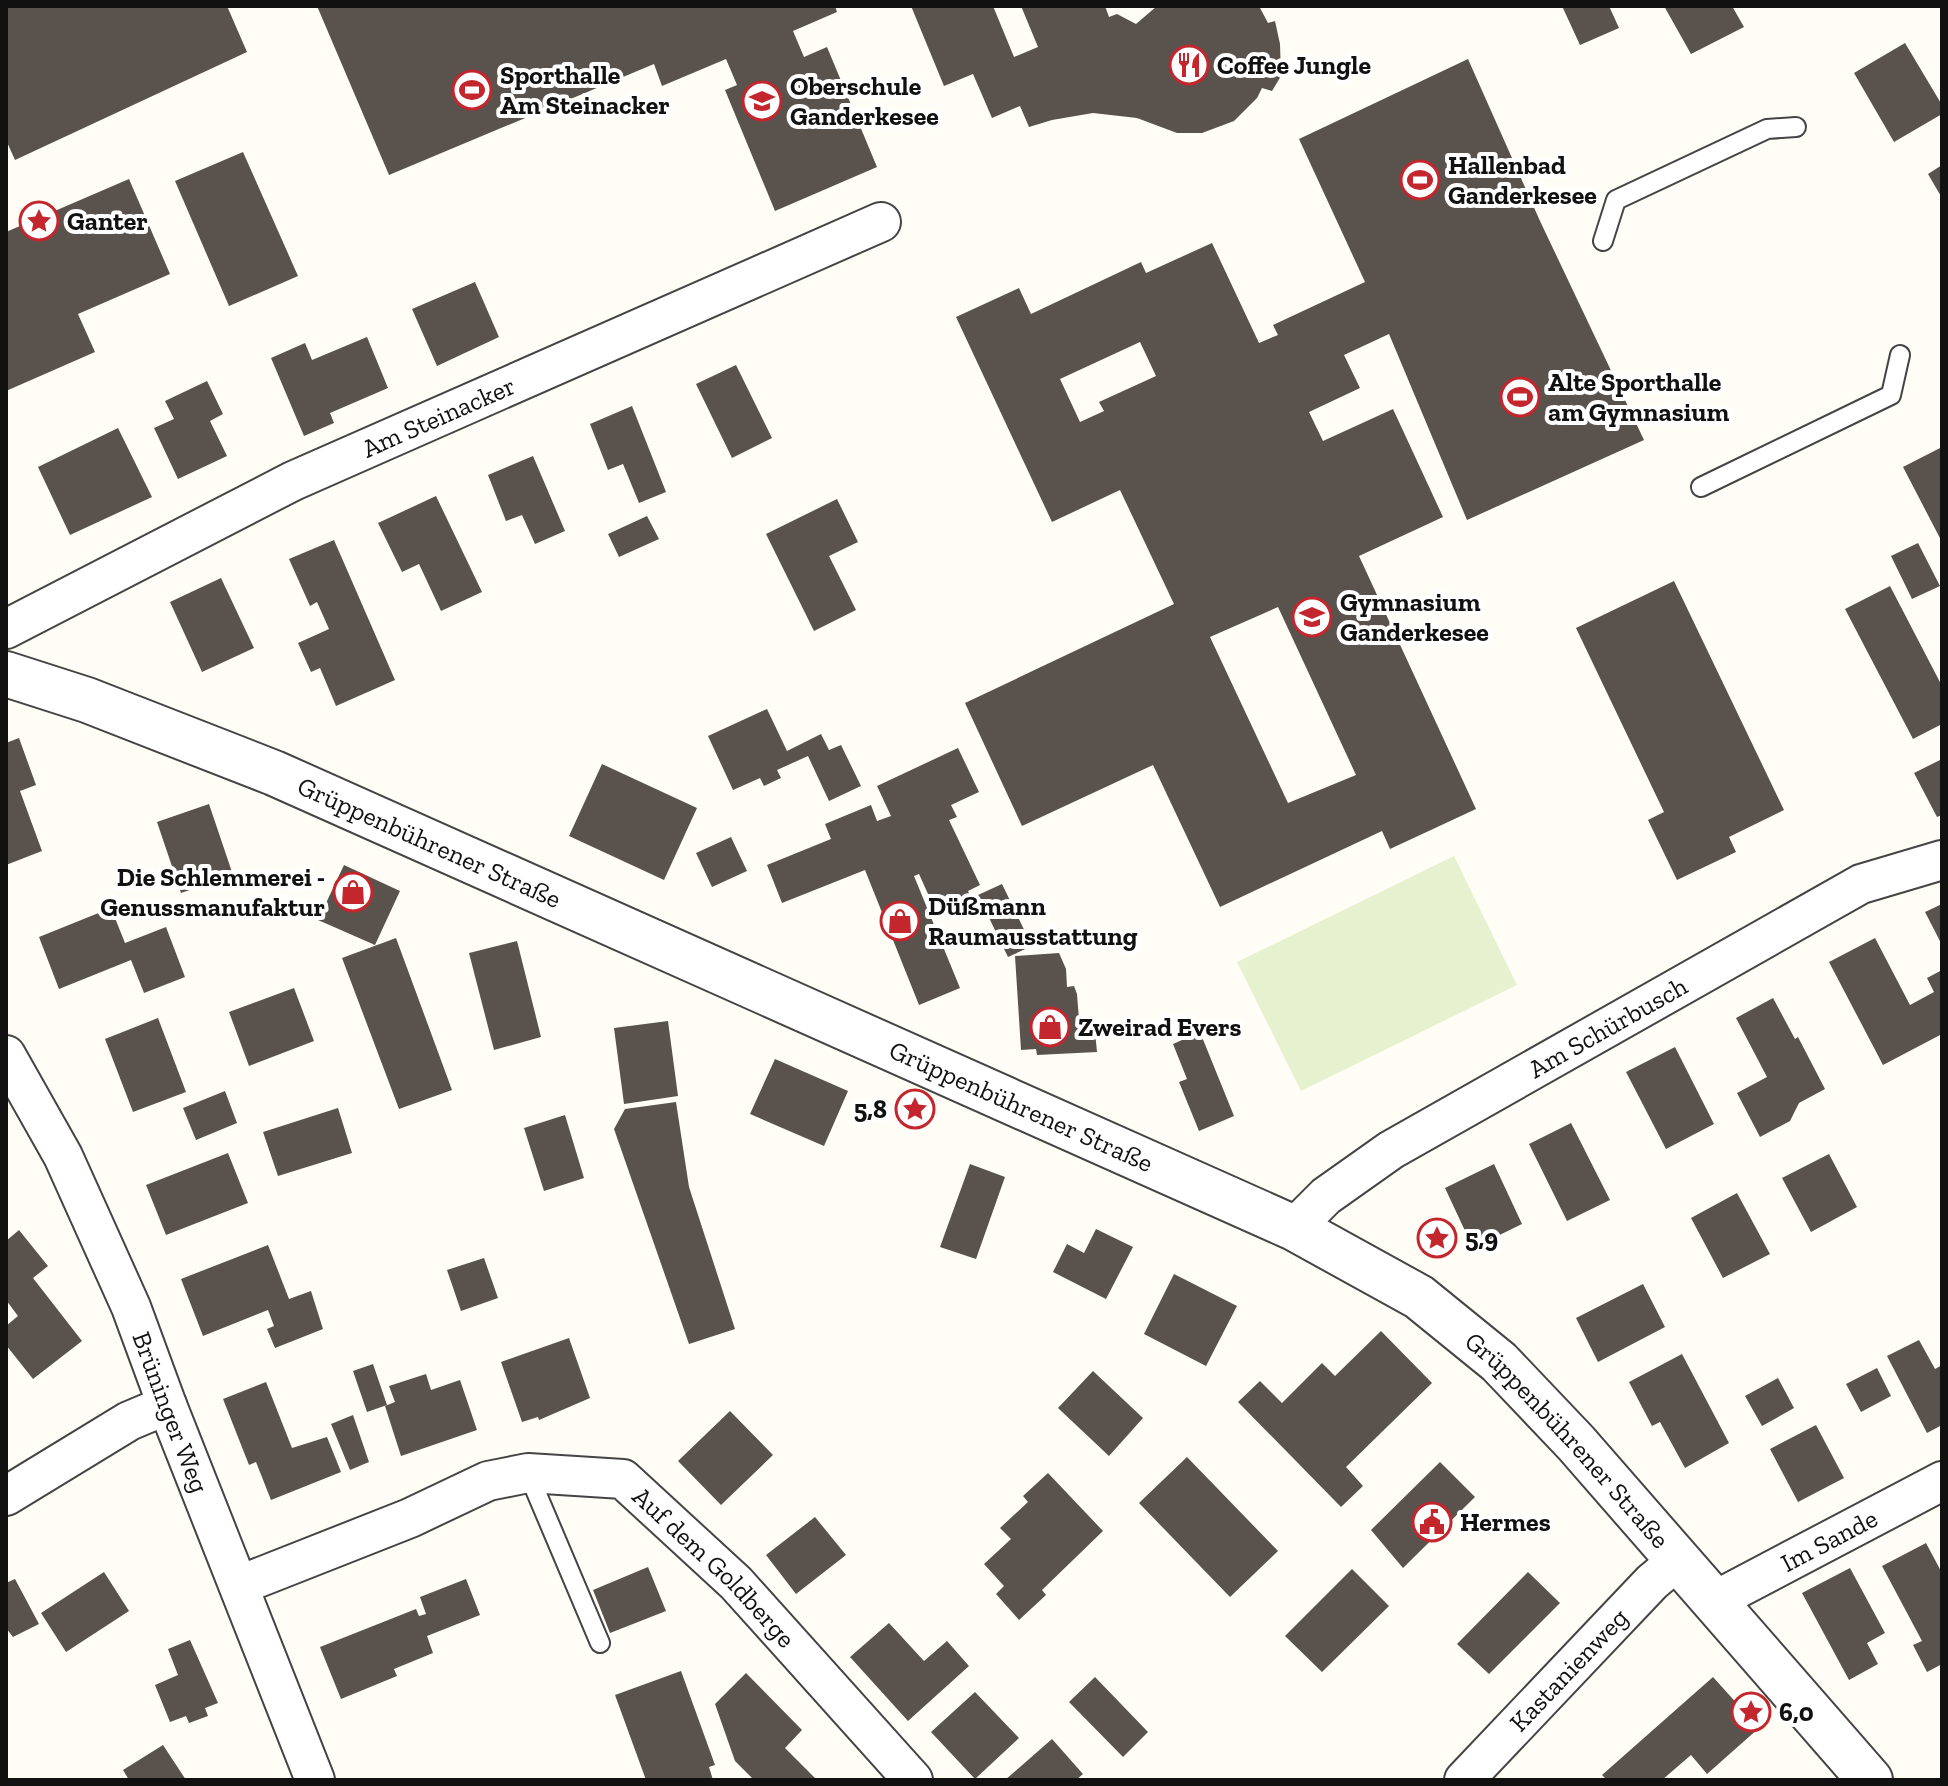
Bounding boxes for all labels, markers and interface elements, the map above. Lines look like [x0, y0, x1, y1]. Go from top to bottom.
restaurant icon: Coffee Jungle [1168, 44, 1210, 86]
place label: Coffee Jungle [1217, 49, 1371, 81]
place label: Sporthalle Am Steinacker [500, 59, 670, 121]
sports icon: Sporthalle Am Steinacker [451, 69, 493, 111]
place label: Oberschule Ganderkesee [790, 70, 939, 132]
school or university icon: Oberschule Ganderkesee [741, 80, 783, 122]
place label: Hallenbad Ganderkesee [1448, 149, 1597, 211]
sports icon: Hallenbad Ganderkesee [1399, 159, 1441, 201]
place icon: Ganter [18, 200, 60, 242]
place label: Ganter [67, 205, 148, 237]
place label: Alte Sporthalle am Gymnasium [1548, 366, 1730, 428]
street label: Am Steinacker [357, 369, 520, 465]
sports icon: Alte Sporthalle am Gymnasium [1499, 376, 1541, 418]
place label: Gymnasium Ganderkesee [1340, 586, 1489, 648]
school or university icon: Gymnasium Ganderkesee [1291, 596, 1333, 638]
street label: Grüppenbührener Straße [293, 770, 566, 915]
place label: Die Schlemmerei - Genussmanufaktur [100, 861, 325, 923]
shop icon: Die Schlemmerei - Genussmanufaktur [332, 871, 374, 913]
place label: Düßmann Raumausstattung [928, 890, 1138, 952]
shop icon: Düßmann Raumausstattung [879, 900, 921, 942]
street label: Am Schürbusch [1523, 969, 1693, 1085]
shop icon: Zweirad Evers [1029, 1006, 1071, 1048]
place label: Zweirad Evers [1078, 1011, 1242, 1043]
street label: Grüppenbührener Straße [884, 1034, 1158, 1179]
place icon: 5,8 [894, 1088, 936, 1130]
place label: 5,8 [854, 1093, 887, 1125]
place icon: 5,9 [1416, 1217, 1458, 1259]
place label: 5,9 [1465, 1222, 1498, 1254]
street label: Grüppenbührener Straße [1458, 1325, 1676, 1555]
street label: Brüninger Weg [125, 1327, 216, 1497]
street label: Auf dem Goldberge [626, 1480, 802, 1654]
public building icon: Hermes [1411, 1501, 1453, 1543]
street label: Im Sande [1775, 1502, 1883, 1579]
place label: Hermes [1460, 1506, 1551, 1538]
street label: Kastanienweg [1503, 1602, 1635, 1738]
place icon: 6,0 [1730, 1691, 1772, 1733]
place label: 6,0 [1779, 1696, 1814, 1728]

